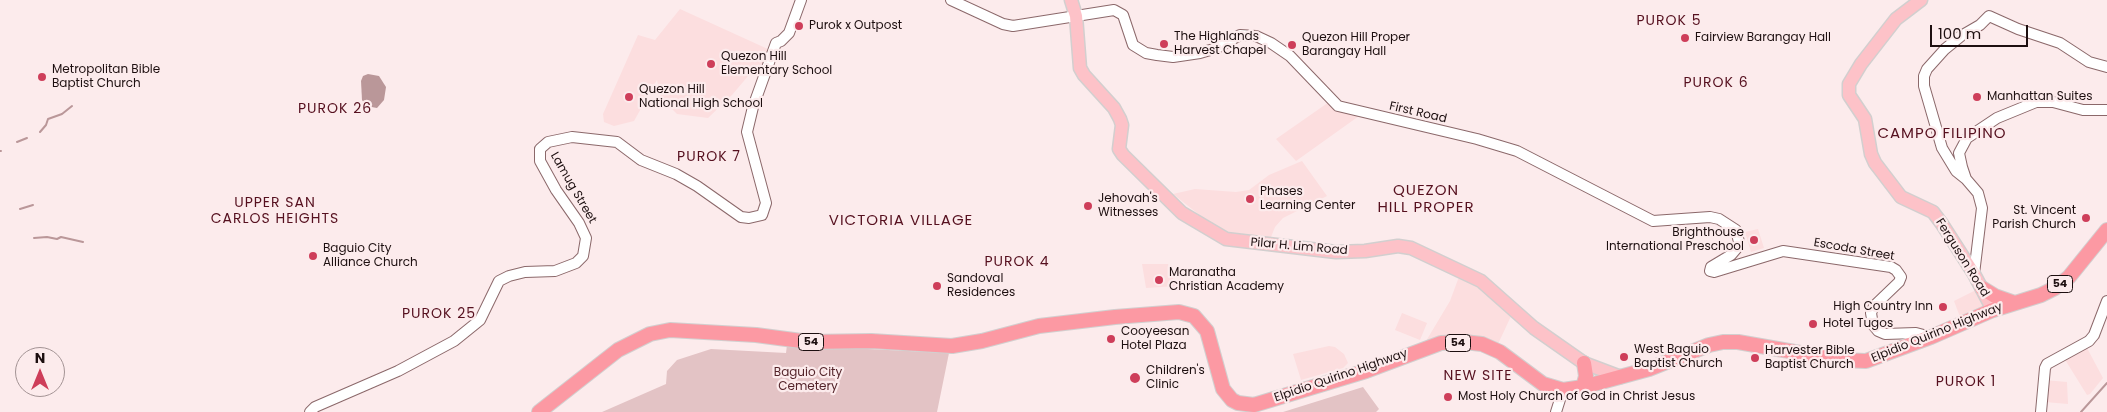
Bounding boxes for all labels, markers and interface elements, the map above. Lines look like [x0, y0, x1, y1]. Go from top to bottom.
district label: PUROK 5 [1636, 13, 1702, 29]
scale bar [1932, 15, 2030, 47]
place label: Purok x Outpost [809, 19, 902, 33]
marker: Purok x Outpost [793, 20, 805, 32]
text: 100 m [1938, 23, 1981, 44]
place label: The Highlands Harvest Chapel [1174, 30, 1266, 58]
place label: Quezon Hill Proper Barangay Hall [1302, 31, 1410, 59]
place label: Fairview Barangay Hall [1695, 31, 1831, 45]
marker: Fairview Barangay Hall [1679, 32, 1691, 44]
marker: The Highlands Harvest Chapel [1158, 38, 1170, 50]
marker: Quezon Hill Proper Barangay Hall [1286, 39, 1298, 51]
place label: Quezon Hill Elementary School [721, 50, 832, 78]
marker: Quezon Hill Elementary School [705, 58, 717, 70]
place label: Metropolitan Bible Baptist Church [52, 63, 160, 91]
marker: Metropolitan Bible Baptist Church [36, 71, 48, 83]
district label: PUROK 6 [1683, 75, 1749, 91]
place label: Quezon Hill National High School [639, 83, 763, 111]
place label: Manhattan Suites [1987, 90, 2092, 104]
marker: Quezon Hill National High School [623, 91, 635, 103]
marker: Manhattan Suites [1971, 91, 1983, 103]
street label: First Road [1388, 99, 1448, 127]
district label: PUROK 26 [297, 101, 373, 117]
district label: CAMPO FILIPINO [1876, 125, 2008, 143]
district label: PUROK 7 [676, 149, 742, 165]
street label: Lamug Street [547, 150, 599, 226]
district label: QUEZON HILL PROPER [1376, 182, 1476, 217]
place label: Phases Learning Center [1260, 185, 1356, 213]
place label: Jehovah's Witnesses [1098, 192, 1158, 220]
marker: Phases Learning Center [1244, 193, 1256, 205]
district label: UPPER SAN CARLOS HEIGHTS [209, 195, 341, 228]
marker: Jehovah's Witnesses [1082, 200, 1094, 212]
place label: St. Vincent Parish Church [1992, 204, 2076, 232]
district label: VICTORIA VILLAGE [827, 212, 975, 230]
marker: St. Vincent Parish Church [2080, 212, 2092, 224]
street label: Ferguson Road [1932, 216, 1992, 300]
place label: Brighthouse International Preschool [1606, 226, 1744, 254]
marker: Brighthouse International Preschool [1748, 234, 1760, 246]
street label: Pilar H. Lim Road [1250, 236, 1348, 258]
street label: Escoda Street [1812, 236, 1896, 264]
place label: Baguio City Alliance Church [323, 242, 418, 270]
marker: Baguio City Alliance Church [307, 250, 319, 262]
district label: PUROK 4 [984, 254, 1050, 270]
place label: Maranatha Christian Academy [1169, 266, 1284, 294]
place label: Sandoval Residences [947, 272, 1015, 300]
marker: Maranatha Christian Academy [1153, 274, 1165, 286]
road number: 54 [2048, 276, 2072, 292]
marker: Sandoval Residences [931, 280, 943, 292]
place label: High Country Inn [1833, 300, 1933, 314]
street label: Elpidio Quirino Highway [1869, 300, 2005, 366]
marker: High Country Inn [1937, 301, 1949, 313]
district label: PUROK 25 [401, 306, 477, 322]
place label: Hotel Tugos [1823, 317, 1893, 331]
marker: Hotel Tugos [1807, 318, 1819, 330]
place label: Cooyeesan Hotel Plaza [1121, 325, 1189, 353]
marker: Cooyeesan Hotel Plaza [1105, 333, 1117, 345]
road number: 54 [798, 334, 824, 351]
road number: 54 [1446, 334, 1470, 352]
place label: West Baguio Baptist Church [1634, 343, 1723, 371]
place label: Harvester Bible Baptist Church [1765, 344, 1855, 372]
street label: Elpidio Quirino Highway [1272, 346, 1410, 406]
north arrow [15, 347, 65, 397]
text: N [35, 348, 45, 368]
marker: West Baguio Baptist Church [1618, 351, 1630, 363]
marker: Harvester Bible Baptist Church [1749, 352, 1761, 364]
place label: Children's Clinic [1146, 364, 1205, 392]
park label: Baguio City Cemetery [774, 366, 842, 394]
district label: NEW SITE [1443, 368, 1513, 384]
marker: Children's Clinic [1128, 371, 1142, 385]
district label: PUROK 1 [1935, 374, 1997, 390]
place label: Most Holy Church of God in Christ Jesus [1458, 390, 1695, 404]
marker: Most Holy Church of God in Christ Jesus [1442, 391, 1454, 403]

